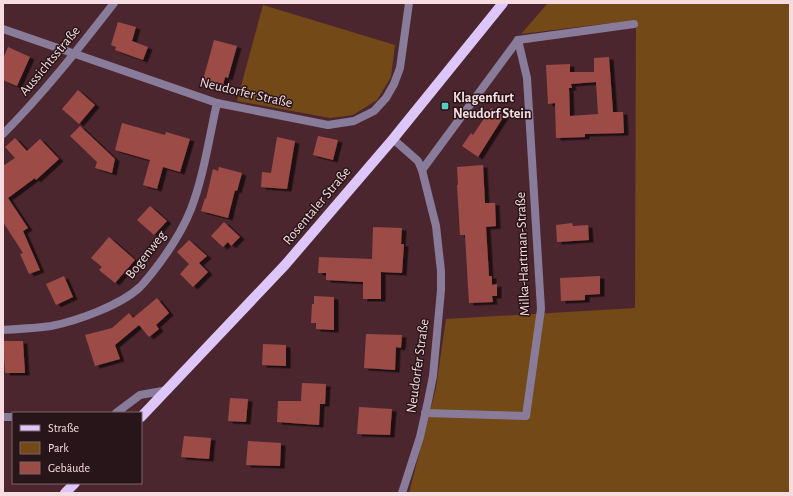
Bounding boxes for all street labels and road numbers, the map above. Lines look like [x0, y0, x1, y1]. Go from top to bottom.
street label: Aussichtsstraße [17, 24, 83, 98]
street label: Neudorfer Straße [198, 76, 294, 110]
street label: Rosentaler Straße [281, 164, 353, 248]
street label: Milka-Hartman-Straße [514, 192, 532, 316]
street label: Bogenweg [123, 228, 169, 282]
street label: Neudorfer Straße [404, 318, 432, 414]

